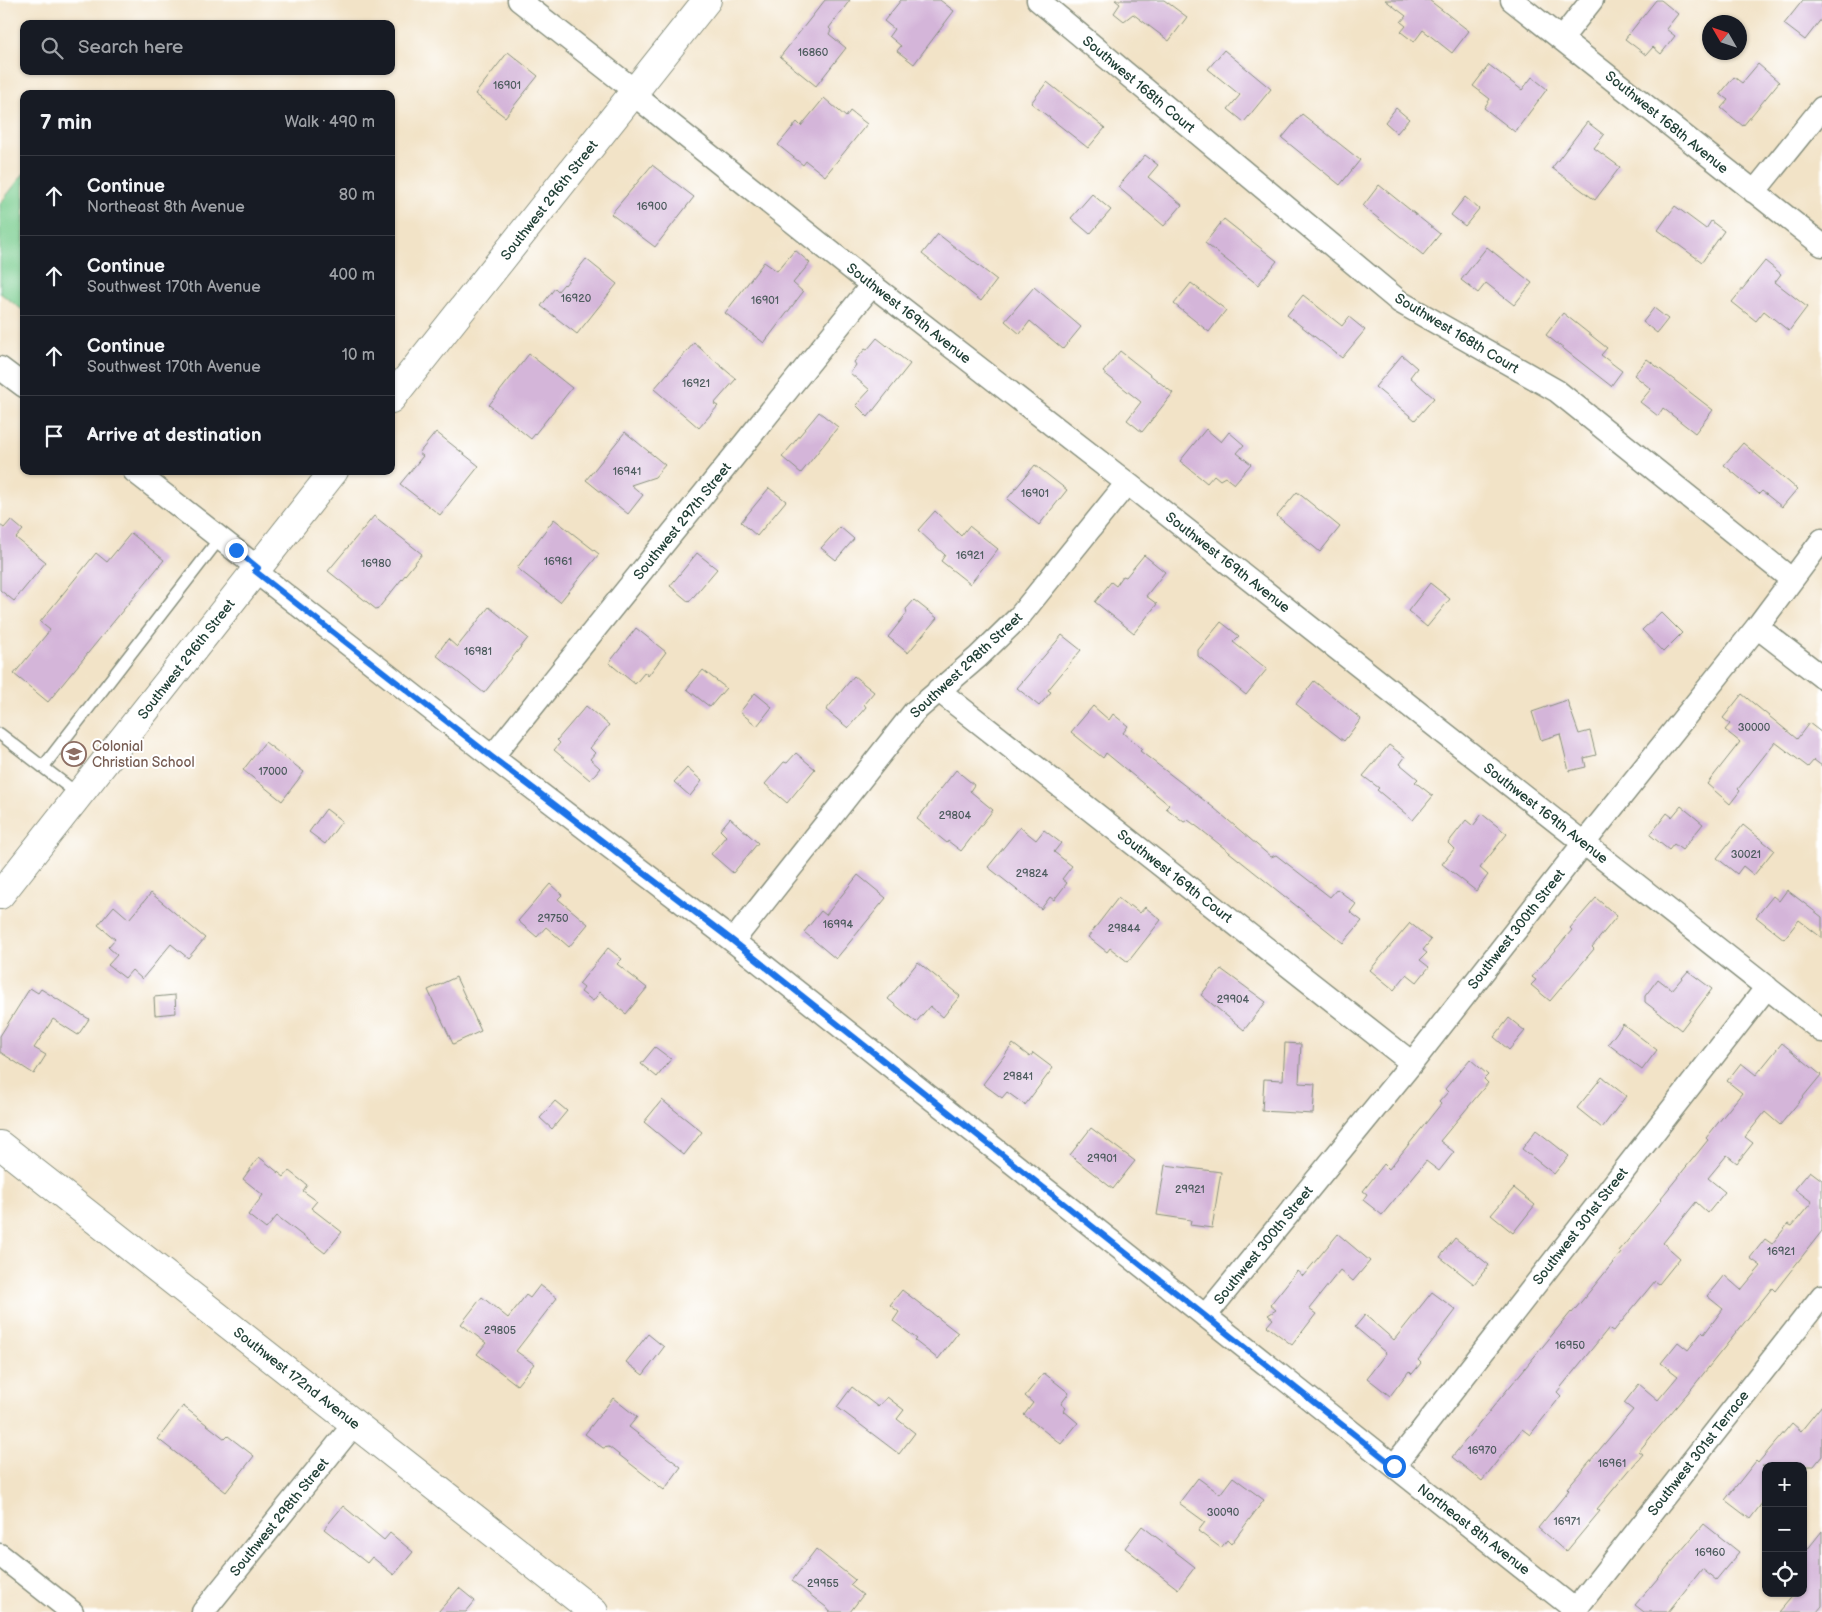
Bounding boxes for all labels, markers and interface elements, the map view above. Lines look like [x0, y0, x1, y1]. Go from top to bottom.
north arrow [1702, 15, 1747, 60]
search box [20, 20, 395, 75]
street label: Southwest 168th Court [1079, 32, 1199, 137]
icon: search [38, 34, 66, 62]
text: Search here [78, 36, 183, 59]
house number: 16860 [798, 46, 829, 59]
street label: Southwest 168th Avenue [1602, 67, 1732, 177]
house number: 16901 [493, 79, 521, 92]
text: 7 min [40, 110, 92, 135]
text: Walk · 490 m [284, 113, 375, 132]
street label: Southwest 296th Street [497, 136, 602, 264]
text: Continue [87, 175, 165, 198]
icon: ahead [40, 182, 68, 210]
text: 80 m [339, 186, 375, 205]
text: Northeast 8th Avenue [87, 198, 245, 217]
house number: 16900 [637, 200, 668, 213]
text: Continue [87, 255, 165, 278]
street label: Southwest 169th Avenue [843, 259, 974, 367]
icon: ahead [40, 262, 68, 290]
text: 400 m [329, 266, 375, 285]
text: Southwest 170th Avenue [87, 278, 261, 297]
street label: Southwest 168th Court [1392, 290, 1522, 378]
house number: 16920 [561, 292, 592, 305]
house number: 16901 [751, 294, 779, 307]
text: Continue [87, 335, 165, 358]
icon: ahead [40, 342, 68, 370]
text: 10 m [342, 346, 375, 365]
text: Southwest 170th Avenue [87, 358, 261, 377]
house number: 16921 [682, 377, 710, 390]
icon: arrive [40, 422, 68, 450]
text: Arrive at destination [87, 424, 262, 447]
street label: Southwest 297th Street [630, 459, 735, 583]
house number: 16941 [613, 465, 641, 478]
house number: 16901 [1021, 487, 1049, 500]
street label: Southwest 169th Avenue [1162, 508, 1293, 616]
route end [225, 539, 248, 562]
house number: 16921 [956, 549, 984, 562]
house number: 16961 [544, 555, 572, 568]
house number: 16980 [361, 557, 392, 570]
street label: Southwest 296th Street [134, 595, 239, 723]
street label: Southwest 298th Street [907, 609, 1026, 722]
house number: 16981 [464, 645, 492, 658]
house number: 30000 [1738, 721, 1771, 734]
place label: Colonial Christian School [92, 738, 195, 771]
school or university icon: Colonial Christian School [61, 741, 87, 767]
street label: Southwest 169th Avenue [1480, 759, 1611, 867]
house number: 17000 [258, 765, 288, 778]
house number: 29804 [939, 809, 972, 822]
street label: Southwest 169th Court [1114, 826, 1236, 927]
house number: 30021 [1731, 848, 1761, 861]
street label: Southwest 300th Street [1464, 865, 1569, 993]
house number: 29824 [1016, 867, 1048, 880]
house number: 29750 [537, 912, 569, 925]
house number: 16994 [823, 918, 853, 931]
house number: 29844 [1108, 922, 1141, 935]
house number: 29904 [1217, 993, 1249, 1006]
house number: 29841 [1003, 1070, 1033, 1083]
house number: 29901 [1087, 1152, 1117, 1165]
street label: Southwest 301st Street [1529, 1164, 1632, 1288]
street label: Southwest 300th Street [1210, 1182, 1317, 1308]
house number: 29921 [1175, 1183, 1205, 1196]
house number: 16921 [1767, 1245, 1795, 1258]
street label: Southwest 172nd Avenue [230, 1324, 363, 1433]
house number: 29805 [484, 1324, 516, 1337]
house number: 16950 [1555, 1339, 1586, 1352]
street label: Southwest 301st Terrace [1644, 1387, 1753, 1519]
house number: 16970 [1467, 1444, 1497, 1457]
street label: Southwest 298th Street [226, 1454, 333, 1580]
route start [1383, 1455, 1406, 1478]
house number: 16961 [1598, 1457, 1626, 1470]
map controls [1762, 1462, 1807, 1597]
button: + [1762, 1462, 1807, 1507]
street label: Northeast 8th Avenue [1414, 1480, 1533, 1579]
house number: 30090 [1207, 1506, 1240, 1519]
button: − [1762, 1507, 1807, 1552]
house number: 16971 [1554, 1515, 1581, 1528]
house number: 16960 [1695, 1546, 1726, 1559]
button: locate [1762, 1552, 1807, 1597]
house number: 29955 [807, 1577, 839, 1590]

